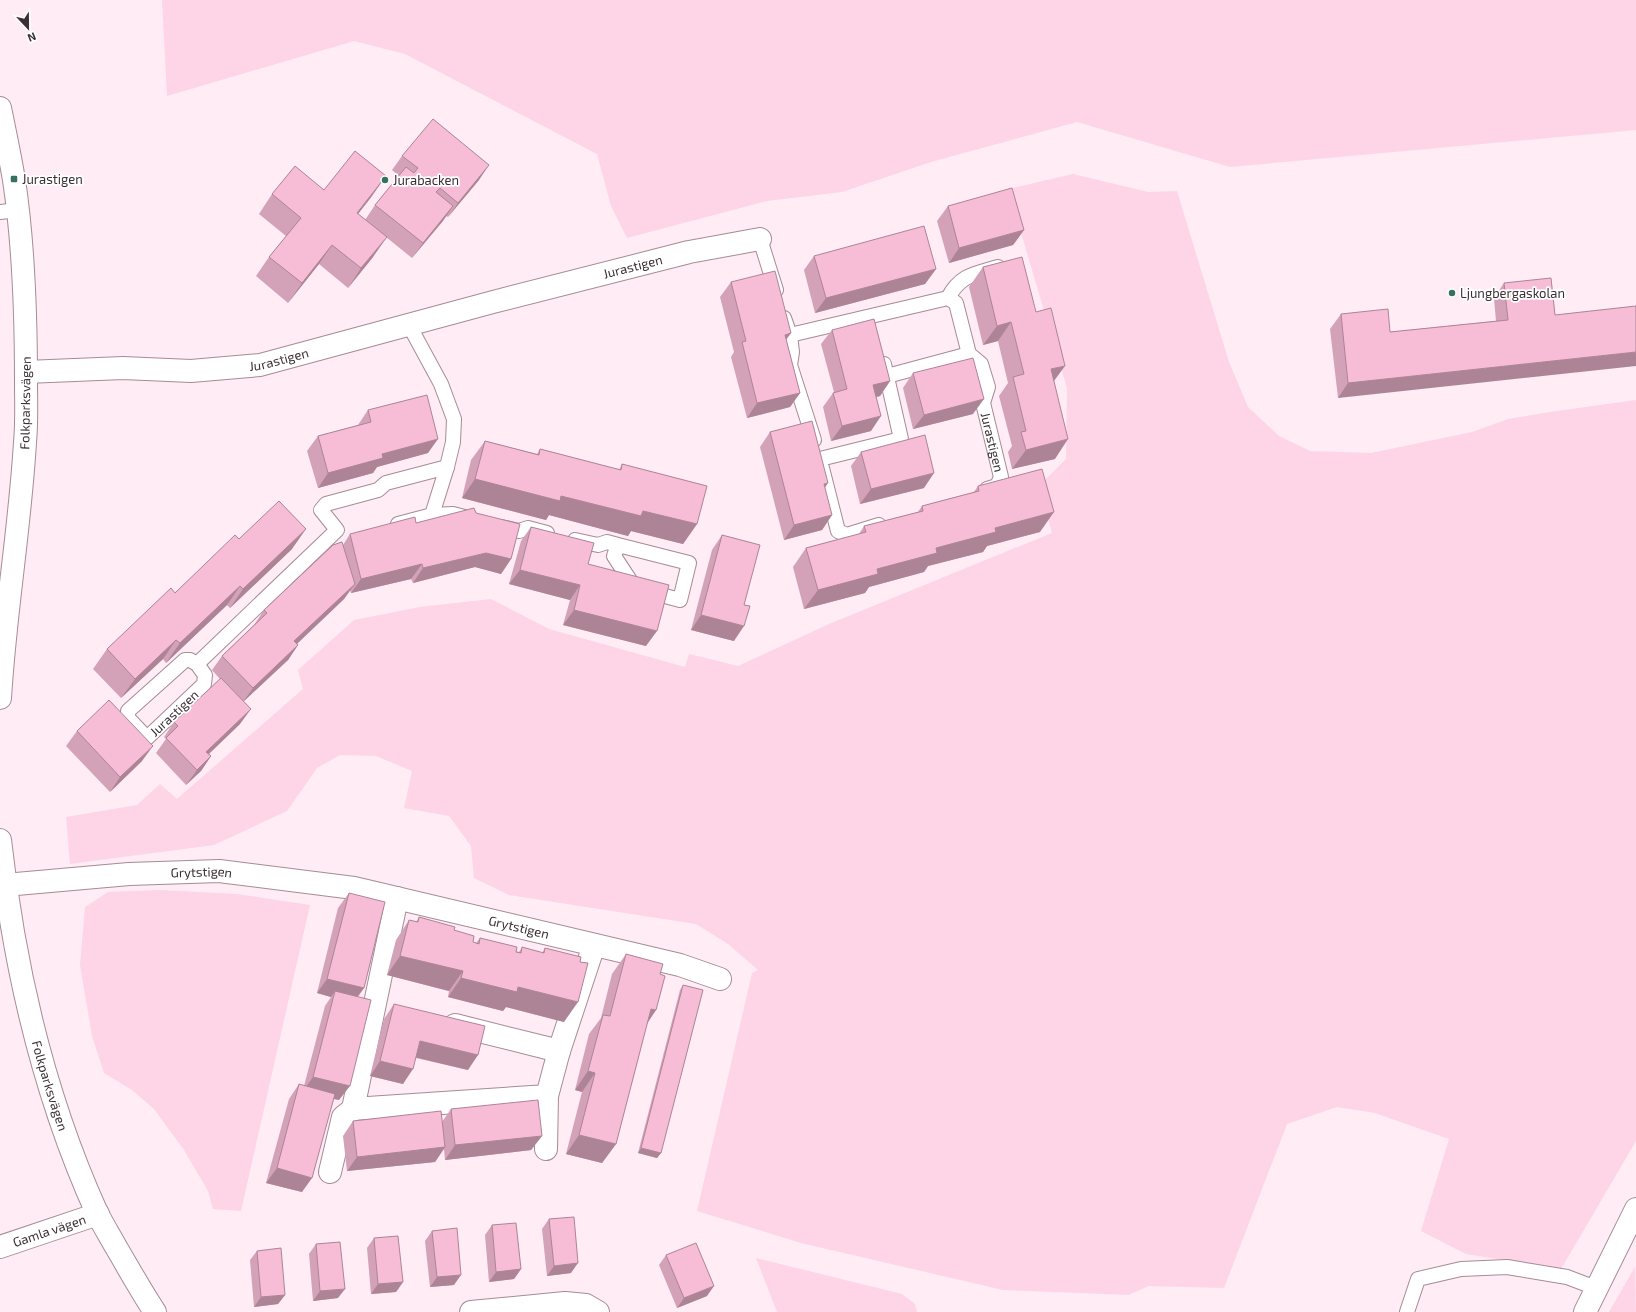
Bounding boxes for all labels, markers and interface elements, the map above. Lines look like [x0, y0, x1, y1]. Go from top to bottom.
north arrow [8, 8, 48, 48]
text: N [26, 30, 38, 45]
place label: Jurastigen [22, 171, 83, 187]
place label: Jurabacken [393, 172, 459, 188]
marker: Jurastigen [9, 174, 19, 184]
marker: Jurabacken [380, 175, 390, 185]
street label: Jurastigen [601, 251, 664, 282]
place label: Ljungbergaskolan [1460, 285, 1565, 301]
marker: Ljungbergaskolan [1447, 288, 1457, 298]
street label: Jurastigen [249, 344, 310, 374]
street label: Folkparksvägen [16, 356, 34, 450]
street label: Jurastigen [978, 411, 1007, 474]
street label: Jurastigen [146, 686, 202, 740]
street label: Grytstigen [170, 863, 233, 881]
street label: Grytstigen [487, 912, 551, 942]
street label: Folkparksvägen [29, 1039, 71, 1133]
street label: Gamla vägen [11, 1211, 88, 1250]

